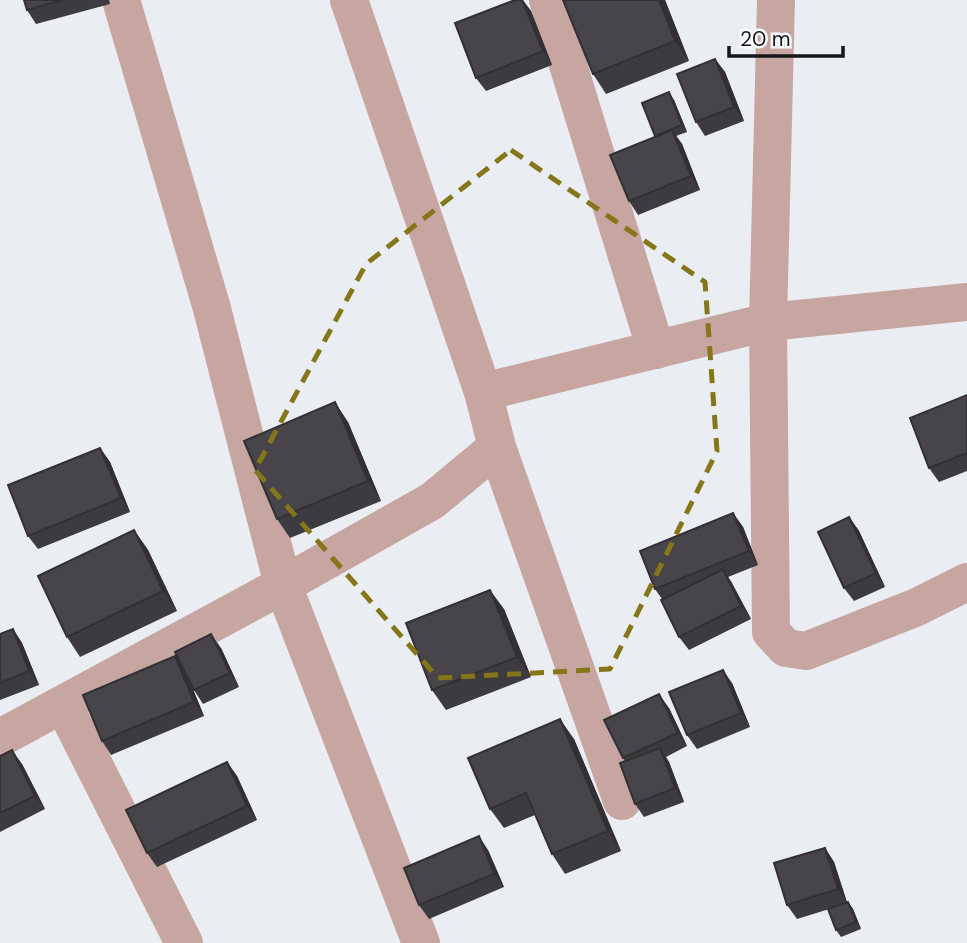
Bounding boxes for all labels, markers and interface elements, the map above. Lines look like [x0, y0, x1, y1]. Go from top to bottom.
scale bar [729, 14, 843, 58]
text: 20 m [740, 25, 791, 53]

